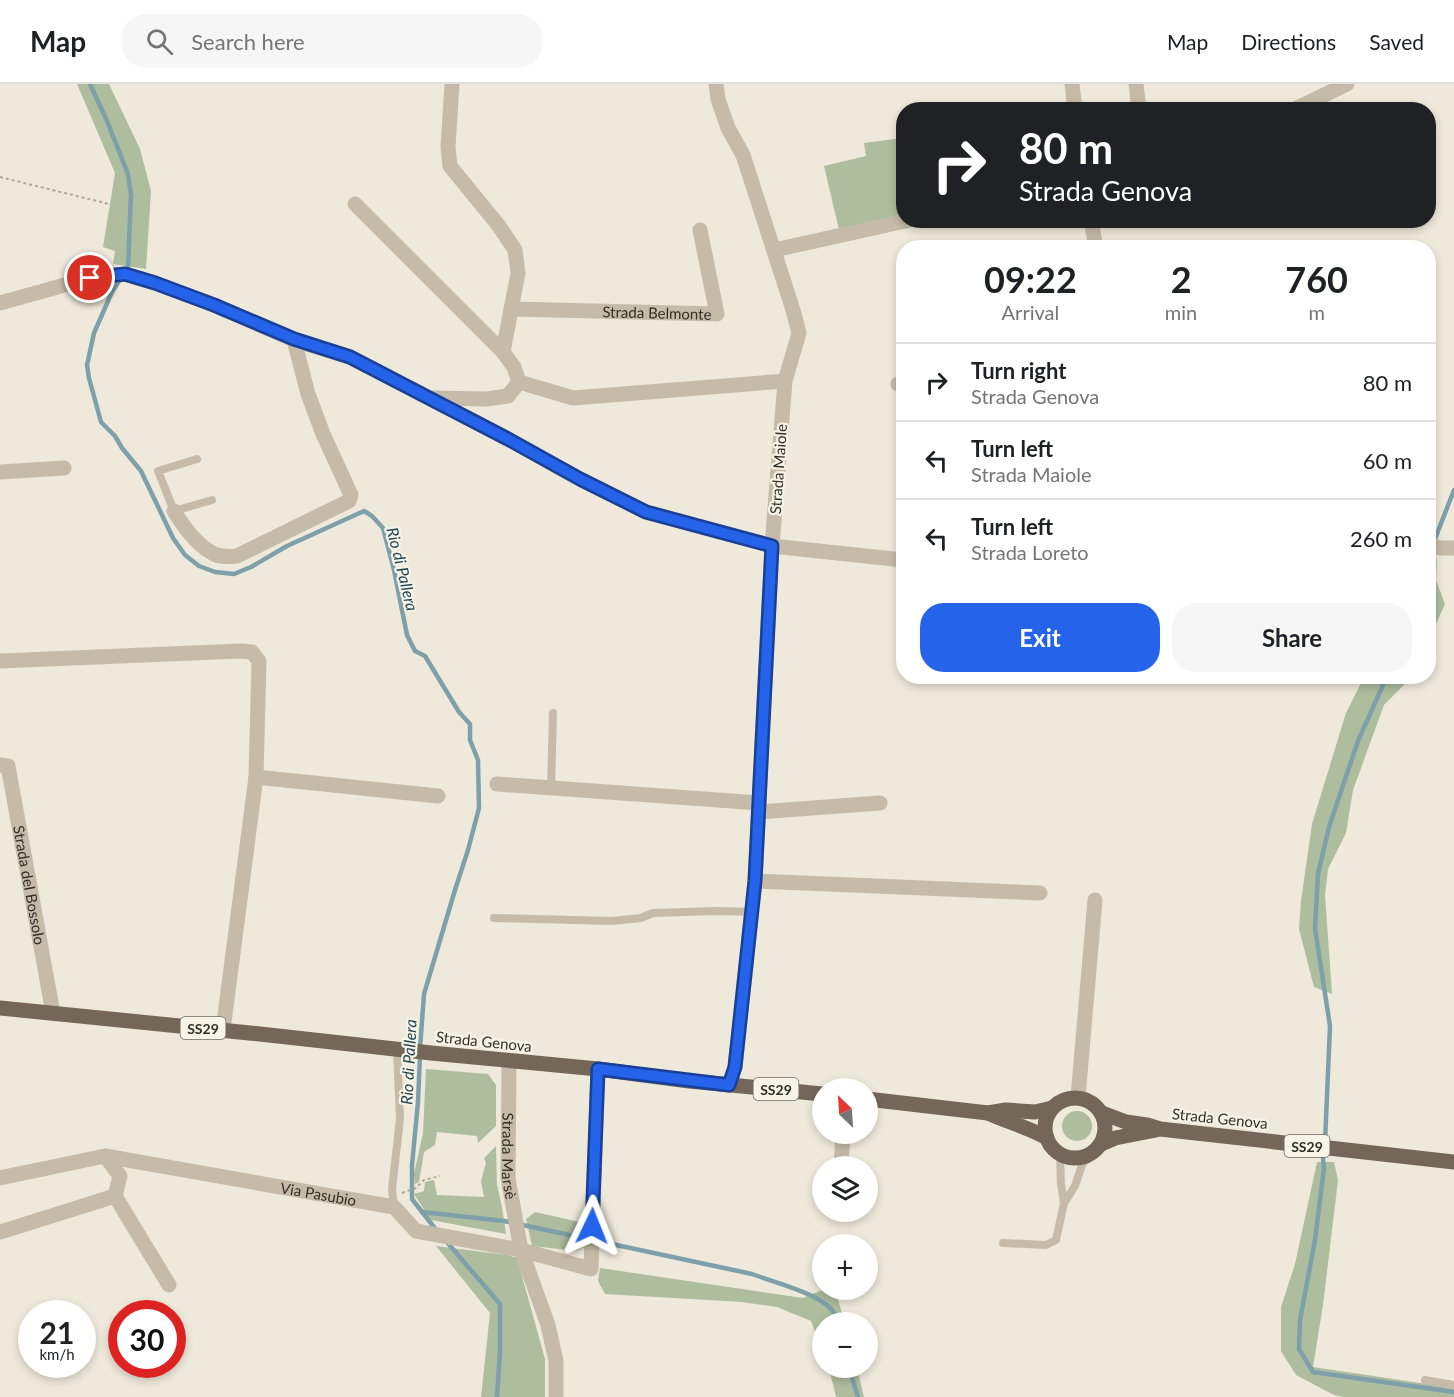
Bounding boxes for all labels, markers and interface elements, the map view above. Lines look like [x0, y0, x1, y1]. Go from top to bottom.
search box [122, 14, 542, 68]
text: Map [30, 24, 86, 58]
icon: search [143, 25, 176, 58]
text: Search here [191, 28, 305, 55]
text: Map [1167, 29, 1208, 54]
text: Directions [1241, 29, 1336, 54]
text: Saved [1369, 29, 1424, 54]
text: 80 m [1019, 123, 1113, 173]
icon: right [920, 126, 998, 204]
text: Strada Genova [1019, 174, 1192, 207]
pin [64, 252, 115, 303]
text: 09:22 [984, 257, 1077, 301]
text: 2 [1171, 257, 1192, 301]
text: 760 [1285, 257, 1348, 301]
icon: arrive [73, 261, 106, 294]
text: Arrival [1002, 300, 1059, 324]
text: min [1165, 300, 1197, 324]
text: m [1308, 300, 1325, 324]
street label: Strada Belmonte [602, 302, 712, 323]
text: Turn right [971, 357, 1066, 384]
icon: right [920, 366, 953, 399]
text: 80 m [1363, 369, 1412, 396]
text: Strada Genova [971, 384, 1099, 408]
street label: Strada Maiole [766, 423, 790, 515]
text: Turn left [971, 435, 1053, 462]
icon: left [920, 444, 953, 477]
text: 60 m [1363, 447, 1412, 474]
text: Strada Maiole [971, 462, 1092, 486]
text: Turn left [971, 513, 1053, 540]
icon: left [920, 522, 953, 555]
water label: Rio di Pallera [383, 525, 423, 613]
text: 260 m [1350, 525, 1412, 552]
text: Strada Loreto [971, 540, 1089, 564]
button: Exit [920, 603, 1160, 672]
button: Share [1172, 603, 1412, 672]
street label: Strada del Bossolo [10, 824, 49, 946]
road number: SS29 [180, 1017, 226, 1039]
water label: Rio di Pallera [396, 1019, 420, 1105]
street label: Strada Genova [435, 1027, 533, 1055]
road number: SS29 [754, 1078, 798, 1100]
north arrow [812, 1078, 878, 1144]
map controls [812, 1078, 878, 1378]
street label: Strada Genova [1171, 1104, 1269, 1132]
street label: Strada Marsè [499, 1113, 521, 1201]
road number: SS29 [1284, 1135, 1330, 1157]
button: layers [812, 1156, 878, 1222]
street label: Via Pasubio [279, 1178, 358, 1209]
position arrow [560, 1194, 624, 1258]
button: + [812, 1234, 878, 1300]
speed limit sign: 30 [108, 1300, 186, 1378]
button: − [812, 1312, 878, 1378]
text: 21 [40, 1314, 74, 1350]
text: km/h [39, 1345, 75, 1363]

